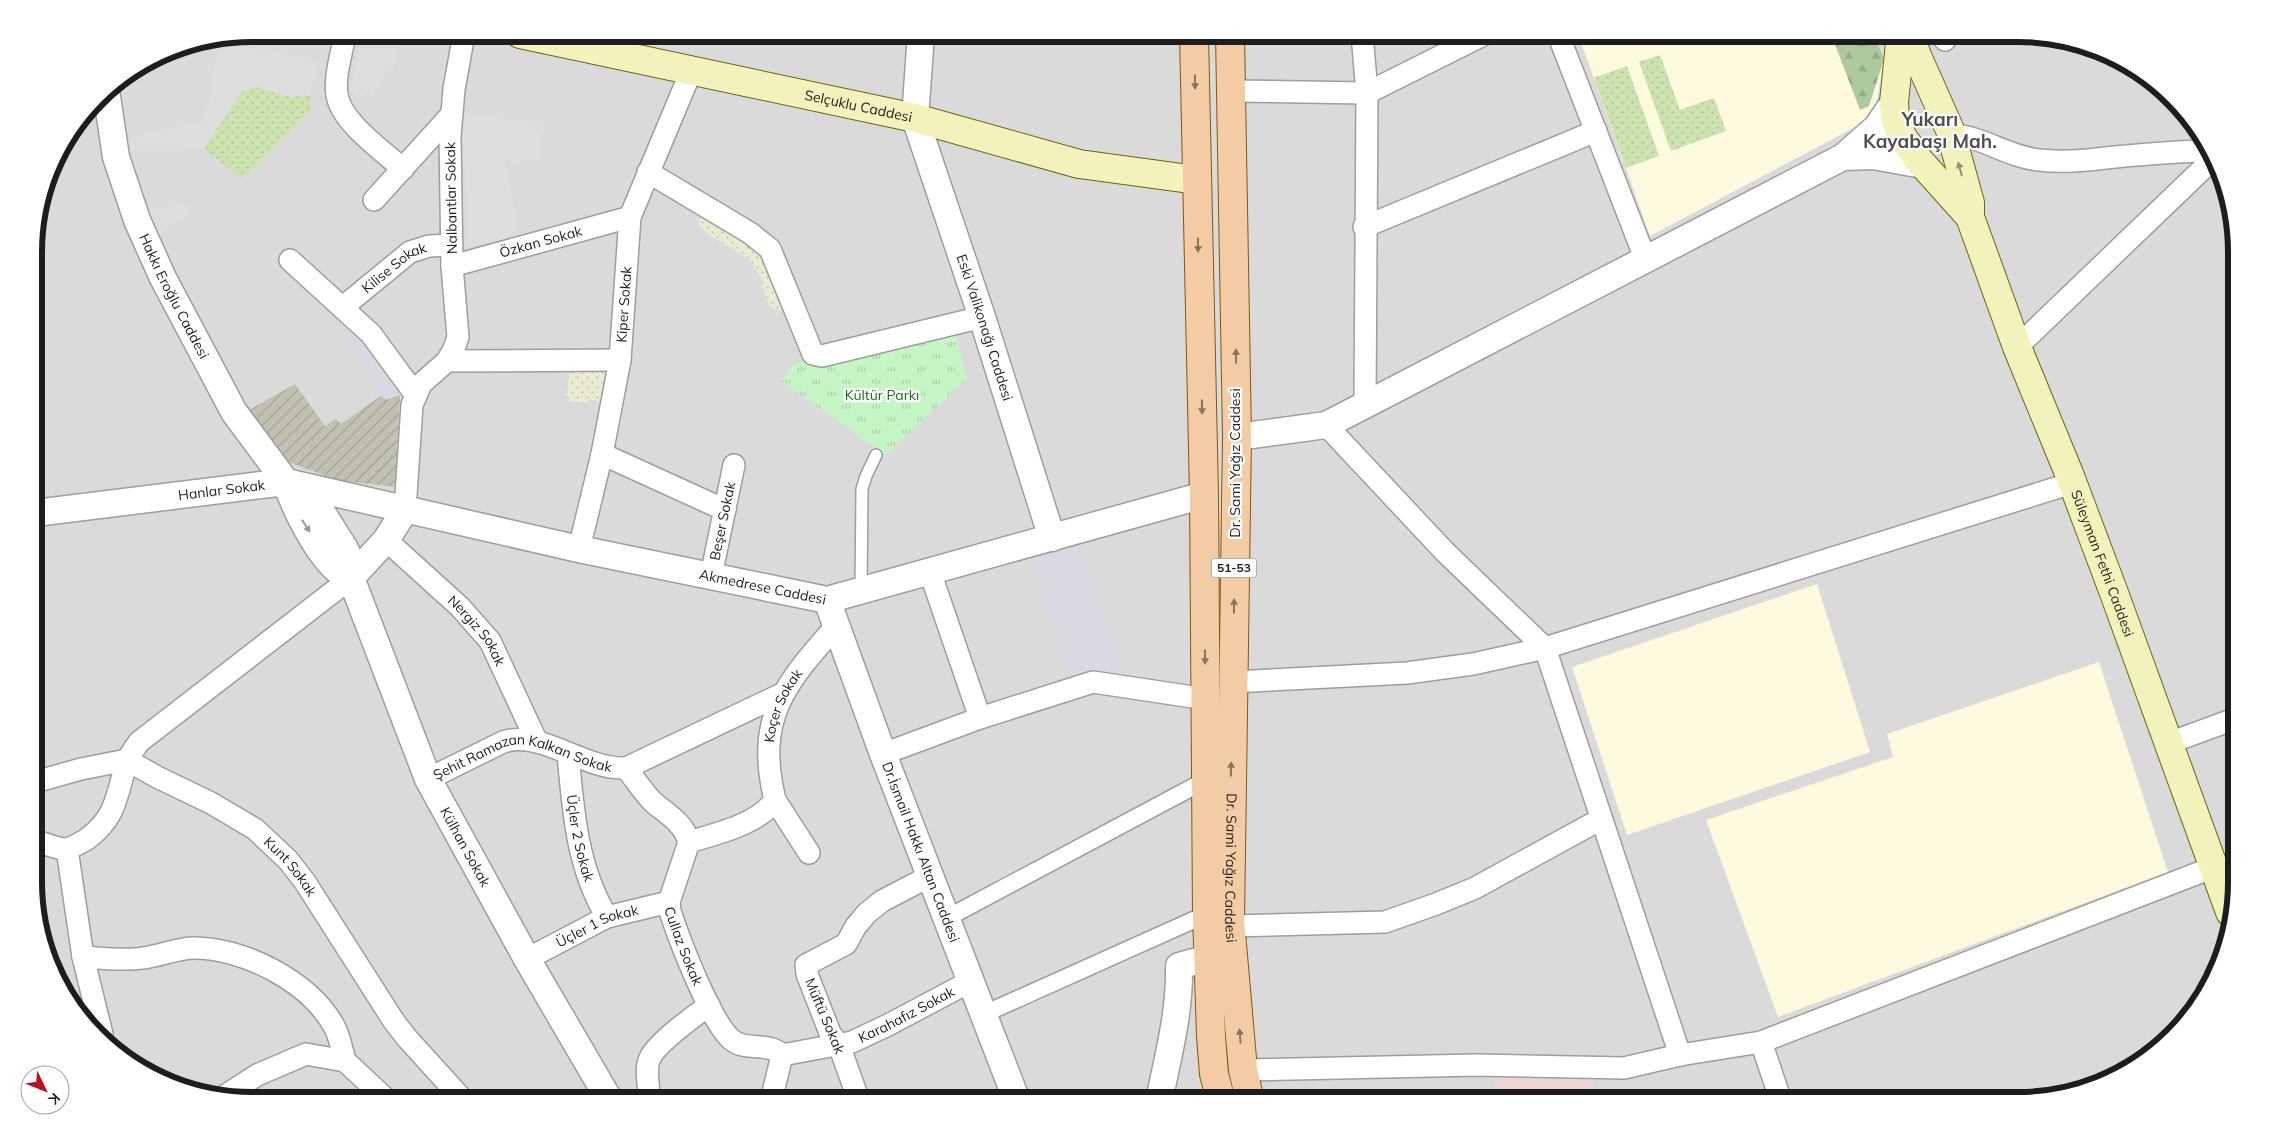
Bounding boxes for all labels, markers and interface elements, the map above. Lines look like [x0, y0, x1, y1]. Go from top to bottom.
one-way arrow [1191, 75, 1199, 91]
street label: Selçuklu Caddesi [803, 86, 914, 126]
district label: Yukarı Kayabaşı Mah. [1863, 107, 1997, 153]
street label: Nalbantlar Sokak [441, 141, 461, 254]
one-way arrow [1955, 162, 1963, 177]
street label: Özkan Sokak [497, 221, 585, 262]
street label: Hakkı Eroğlu Caddesi [135, 231, 213, 362]
one-way arrow [1194, 237, 1202, 253]
street label: Kilise Sokak [358, 238, 429, 297]
street label: Eski Valikonağı Caddesi [953, 252, 1017, 403]
street label: Kiper Sokak [612, 265, 636, 343]
one-way arrow [1232, 348, 1240, 364]
park label: Kültür Parkı [845, 386, 919, 404]
street label: Dr. Sami Yağız Caddesi [1226, 388, 1244, 538]
one-way arrow [1198, 400, 1206, 416]
street label: Hanlar Sokak [177, 476, 267, 504]
street label: Beşer Sokak [705, 479, 739, 562]
street label: Süleyman Fethi Caddesi [2067, 487, 2138, 639]
one-way arrow [301, 519, 310, 533]
road number: 51-53 [1212, 558, 1256, 578]
street label: Akmedrese Caddesi [698, 565, 828, 609]
street label: Nergiz Sokak [444, 591, 510, 670]
one-way arrow [1230, 598, 1238, 614]
one-way arrow [1202, 650, 1210, 666]
street label: Koçer Sokak [760, 665, 807, 744]
text: Şehit Ramazan Kalkan Sokak [430, 730, 614, 784]
street label: Dr.İsmail Hakkı Altan Caddesi [878, 759, 964, 945]
street label: Şehit Ramazan Kalkan Sokak [429, 760, 619, 786]
one-way arrow [1228, 760, 1236, 776]
street label: Dr. Sami Yağız Caddesi [1221, 793, 1241, 943]
street label: Üçler 2 Sokak [563, 794, 598, 885]
street label: Külhan Sokak [436, 804, 495, 891]
street label: Kunt Sokak [260, 833, 321, 900]
street label: Üçler 1 Sokak [553, 901, 641, 951]
street label: Cullaz Sokak [660, 904, 707, 989]
street label: Müftü Sokak [801, 975, 849, 1057]
street label: Karahafız Sokak [855, 982, 958, 1047]
one-way arrow [1236, 1027, 1244, 1043]
north arrow [20, 1065, 70, 1115]
text: K [44, 1089, 64, 1109]

